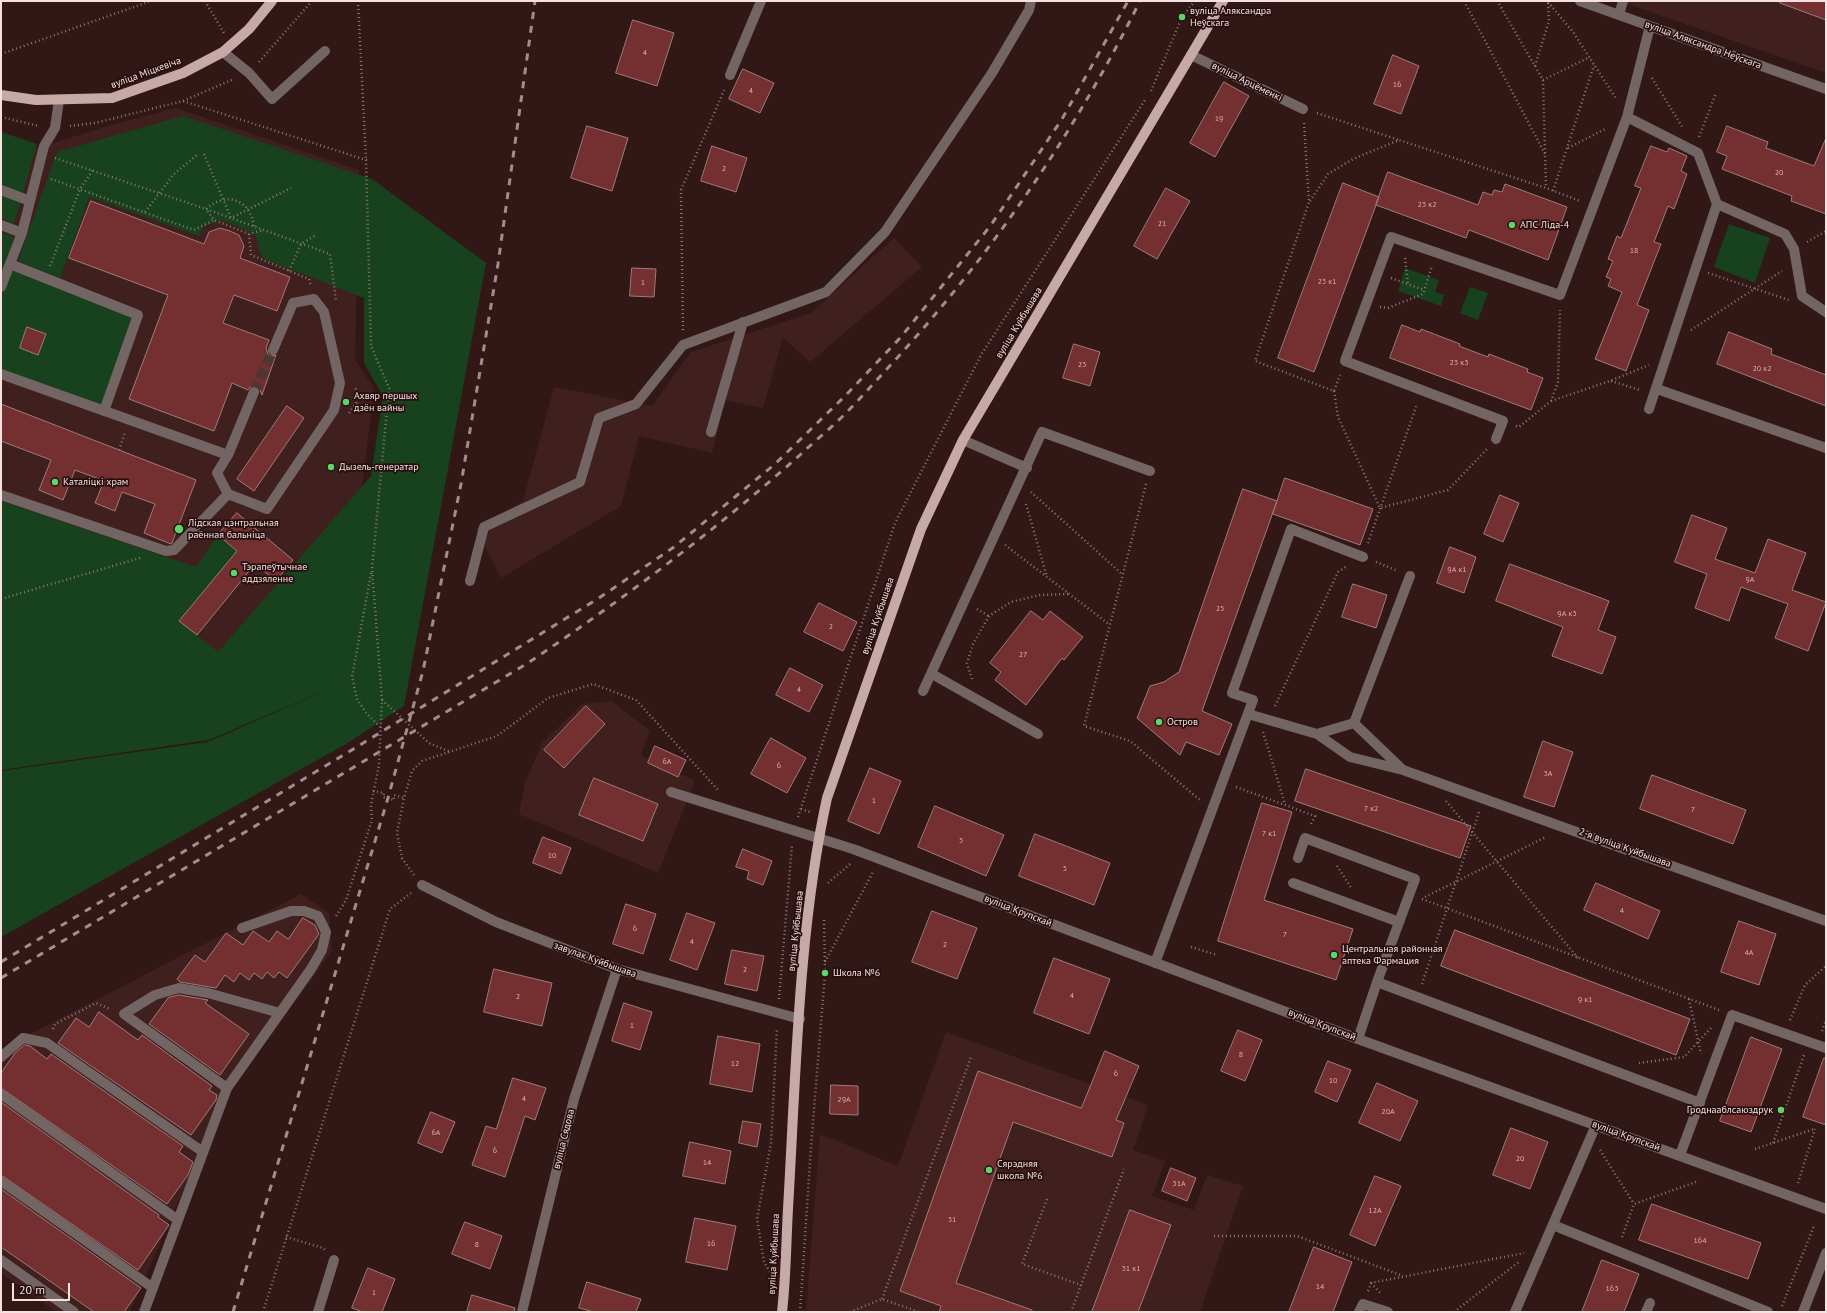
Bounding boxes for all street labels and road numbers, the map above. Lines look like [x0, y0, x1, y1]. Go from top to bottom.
street label: вуліца Аляксандра Неўскага [1643, 18, 1763, 72]
street label: вуліца Міцкевіча [109, 55, 183, 91]
street label: вуліца Арцёменкі [1210, 60, 1284, 104]
street label: вуліца Куйбышава [993, 285, 1045, 361]
street label: вуліца Куйбышава [859, 576, 897, 656]
street label: 2-я вуліца Куйбышава [1577, 826, 1673, 870]
street label: вуліца Куйбышава [786, 890, 806, 972]
street label: вуліца Крупскай [983, 893, 1053, 929]
street label: завулак Куйбышава [552, 940, 638, 980]
street label: вуліца Крупскай [1287, 1007, 1357, 1043]
street label: вуліца Сядова [551, 1108, 577, 1170]
street label: вуліца Крупскай [1590, 1118, 1662, 1154]
street label: вуліца Куйбышава [766, 1213, 782, 1295]

